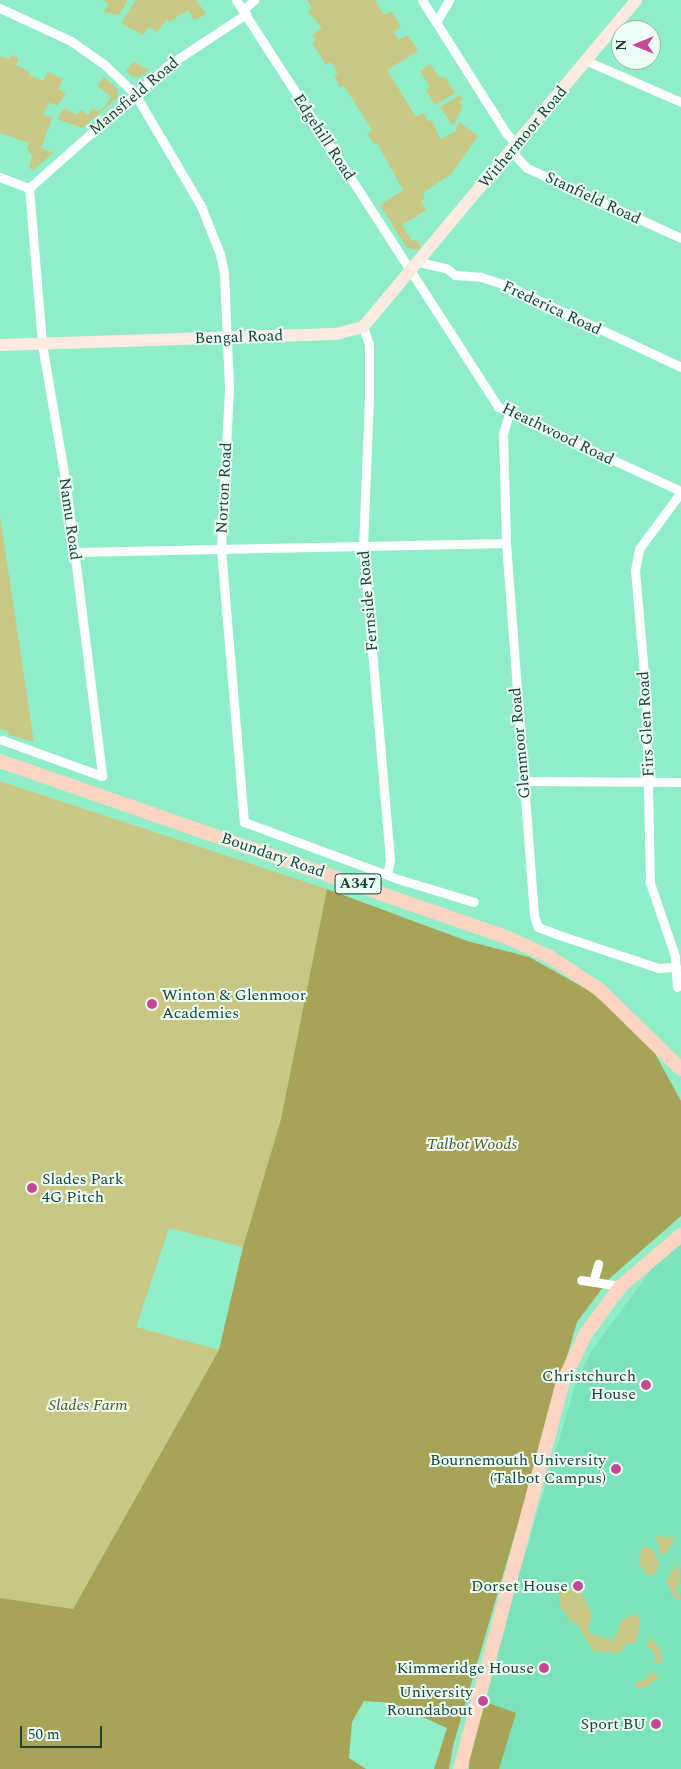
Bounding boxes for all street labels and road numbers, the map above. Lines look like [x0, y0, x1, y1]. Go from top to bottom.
street label: Mansfield Road [85, 53, 183, 139]
street label: Withermoor Road [475, 82, 571, 192]
street label: Edgehill Road [289, 90, 359, 184]
street label: Stanfield Road [542, 167, 644, 229]
street label: Frederica Road [499, 277, 605, 339]
street label: Bengal Road [194, 326, 284, 348]
street label: Heathwood Road [499, 399, 617, 469]
street label: Norton Road [212, 442, 236, 534]
street label: Namu Road [55, 476, 85, 562]
street label: Fernside Road [354, 550, 382, 652]
street label: Firs Glen Road [634, 671, 658, 777]
street label: Glenmoor Road [506, 687, 534, 799]
street label: Boundary Road [219, 828, 327, 882]
road number: A347 [334, 872, 382, 896]

